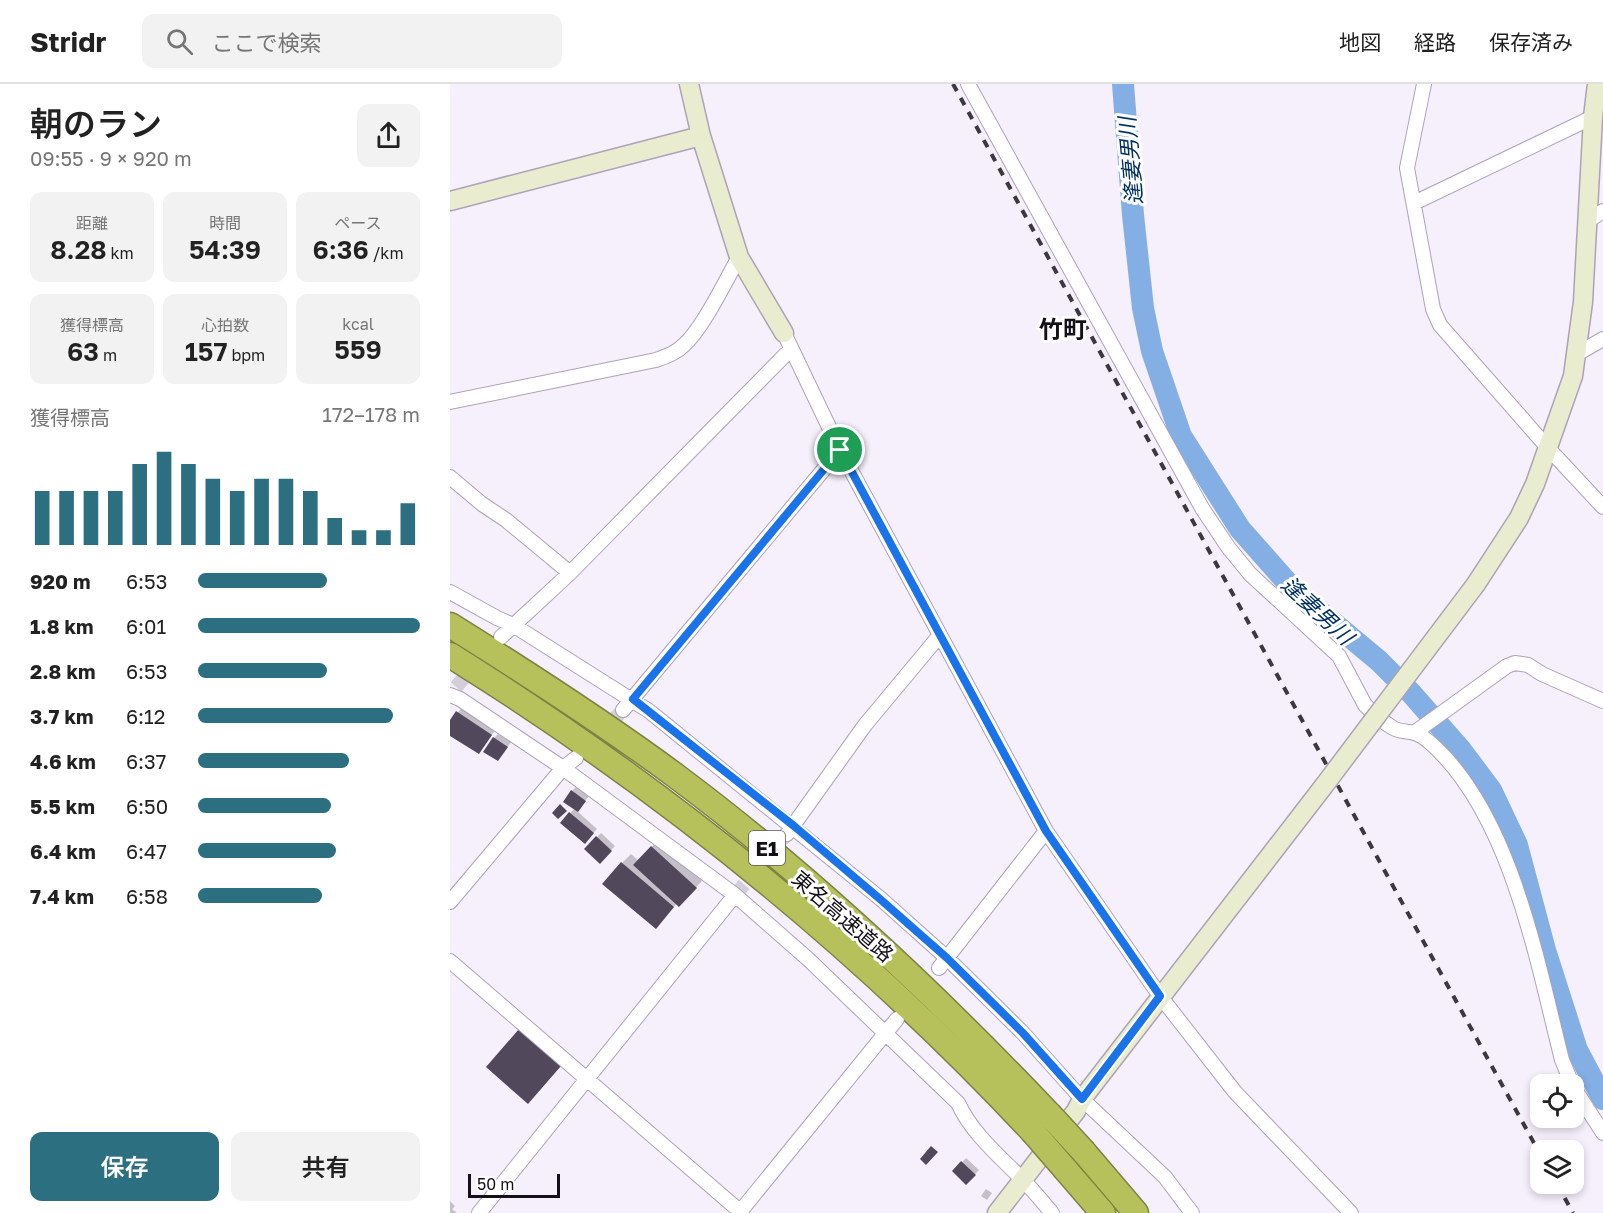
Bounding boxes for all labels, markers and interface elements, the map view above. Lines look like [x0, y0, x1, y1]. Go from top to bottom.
search box [142, 14, 562, 68]
text: Stridr [30, 25, 106, 58]
icon: search [163, 25, 196, 58]
text: ここで検索 [211, 29, 321, 56]
text: 地図 [1339, 29, 1381, 55]
text: 経路 [1414, 29, 1456, 55]
text: 保存済み [1489, 29, 1573, 55]
text: 朝のラン [30, 104, 162, 143]
button: share [357, 104, 420, 167]
water label: 逢妻男川 [1113, 114, 1147, 206]
text: 09:55 · 9 × 920 m [30, 146, 192, 170]
text: 距離 [76, 213, 108, 233]
text: 時間 [209, 213, 241, 233]
text: ペース [334, 213, 382, 233]
text: 8.28 [50, 234, 107, 265]
text: 54:39 [189, 234, 261, 265]
text: 6:36 [312, 234, 369, 265]
text: km [107, 243, 134, 263]
text: /km [369, 243, 404, 263]
text: kcal [342, 314, 374, 334]
district label: 竹町 [1039, 314, 1087, 343]
text: 獲得標高 [60, 315, 124, 335]
text: 心拍数 [201, 315, 249, 335]
text: 559 [334, 334, 382, 365]
text: 63 [67, 336, 99, 367]
text: 157 [185, 336, 227, 367]
text: m [99, 345, 117, 365]
text: bpm [227, 345, 265, 365]
text: 172–178 m [322, 402, 420, 426]
text: 獲得標高 [30, 405, 110, 429]
pin [814, 424, 865, 475]
icon: arrive [823, 433, 856, 466]
text: 920 m [30, 569, 90, 593]
text: 6:53 [126, 569, 167, 593]
water label: 逢妻男川 [1277, 570, 1361, 651]
text: 1.8 km [30, 614, 94, 638]
text: 6:01 [126, 614, 166, 638]
text: 2.8 km [30, 659, 96, 683]
text: 6:53 [126, 659, 167, 683]
text: 3.7 km [30, 704, 94, 728]
text: 6:12 [126, 704, 165, 728]
text: 4.6 km [30, 749, 96, 773]
text: 6:37 [126, 749, 166, 773]
text: 5.5 km [30, 794, 95, 818]
text: 6:50 [126, 794, 168, 818]
road number: E1 [749, 831, 785, 865]
text: 6.4 km [30, 839, 96, 863]
text: 6:47 [126, 839, 167, 863]
street label: 東名高速道路 [787, 865, 899, 967]
text: 7.4 km [30, 884, 94, 908]
text: 6:58 [126, 884, 168, 908]
map controls [1530, 1074, 1584, 1194]
button: locate [1530, 1074, 1584, 1128]
button: 保存 [30, 1132, 219, 1201]
button: 共有 [231, 1132, 420, 1201]
button: layers [1530, 1140, 1584, 1194]
scale bar [468, 1171, 560, 1198]
text: 50 m [477, 1174, 514, 1194]

